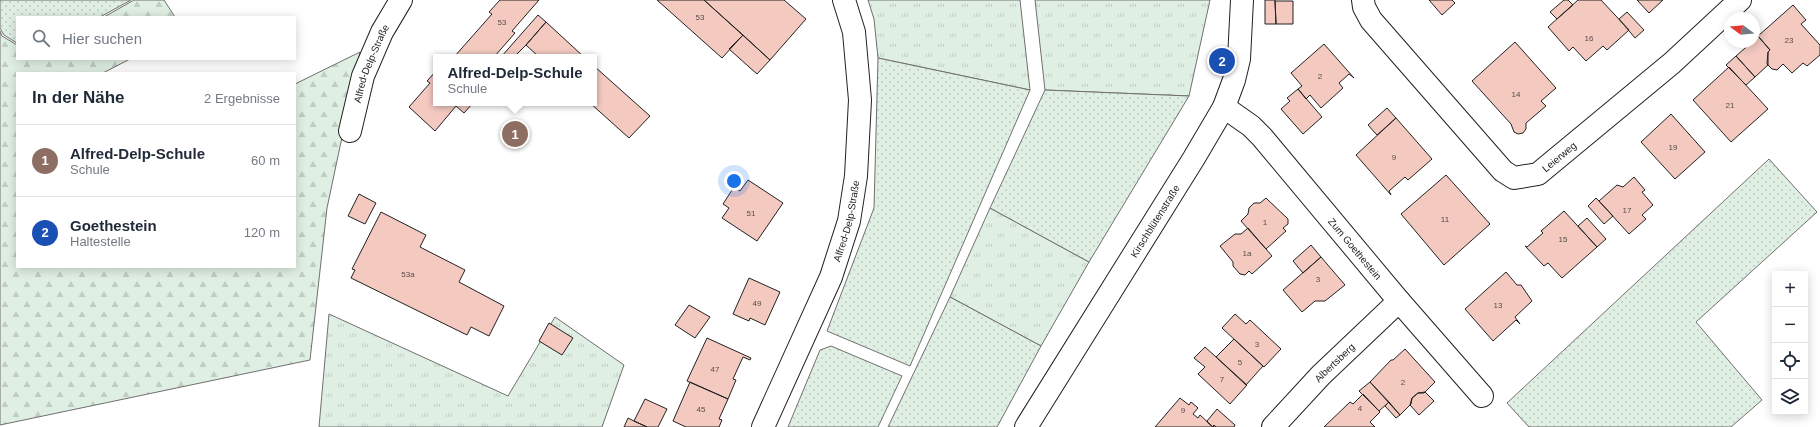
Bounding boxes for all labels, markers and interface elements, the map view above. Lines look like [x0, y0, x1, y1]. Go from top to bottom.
north arrow [1724, 12, 1760, 48]
house number: 53 [696, 13, 705, 22]
search box [16, 16, 296, 60]
house number: 53 [498, 18, 507, 27]
street label: Alfred-Delp-Straße [351, 22, 391, 104]
icon: search [30, 27, 52, 49]
text: Hier suchen [62, 30, 142, 47]
house number: 16 [1585, 34, 1594, 43]
house number: 23 [1785, 36, 1794, 45]
pin: 2 [1209, 46, 1235, 76]
popup [433, 54, 597, 106]
text: Alfred-Delp-Schule [447, 64, 583, 81]
house number: 2 [1318, 72, 1323, 81]
text: Schule [447, 81, 487, 96]
text: In der Nähe [32, 88, 125, 107]
house number: 14 [1512, 90, 1521, 99]
text: 2 Ergebnisse [204, 91, 280, 106]
house number: 21 [1726, 101, 1735, 110]
pin: 1 [502, 119, 528, 149]
street label: Leierweg [1540, 139, 1578, 174]
house number: 19 [1669, 143, 1678, 152]
text: Alfred-Delp-Schule [70, 145, 205, 162]
text: 1 [41, 153, 49, 168]
text: 60 m [251, 153, 280, 168]
house number: 9 [1392, 153, 1397, 162]
text: Schule [70, 162, 110, 177]
your location [724, 171, 744, 191]
street label: Alfred-Delp-Straße [831, 179, 861, 263]
street label: Kirschblütenstraße [1128, 182, 1182, 259]
house number: 17 [1623, 206, 1632, 215]
house number: 51 [747, 209, 756, 218]
house number: 11 [1441, 215, 1450, 224]
street label: Zum Goethestein [1326, 216, 1384, 282]
text: Goethestein [70, 217, 157, 234]
house number: 1 [1263, 218, 1268, 227]
text: 2 [41, 225, 49, 240]
text: 120 m [244, 225, 280, 240]
text: Haltestelle [70, 234, 131, 249]
house number: 15 [1559, 235, 1568, 244]
house number: 1a [1243, 249, 1252, 258]
house number: 53a [401, 270, 415, 279]
map controls [1772, 271, 1808, 415]
button: + [1772, 271, 1808, 307]
house number: 3 [1316, 275, 1321, 284]
house number: 49 [753, 299, 762, 308]
house number: 13 [1494, 301, 1503, 310]
button: − [1772, 307, 1808, 343]
house number: 3 [1255, 340, 1260, 349]
street label: Albertsberg [1312, 341, 1357, 384]
button: locate [1772, 343, 1808, 379]
house number: 5 [1238, 358, 1243, 367]
house number: 47 [711, 365, 720, 374]
house number: 7 [1220, 375, 1225, 384]
house number: 2 [1401, 378, 1406, 387]
button: layers [1772, 379, 1808, 415]
house number: 4 [1358, 404, 1363, 413]
house number: 45 [697, 405, 706, 414]
house number: 9 [1181, 406, 1186, 415]

